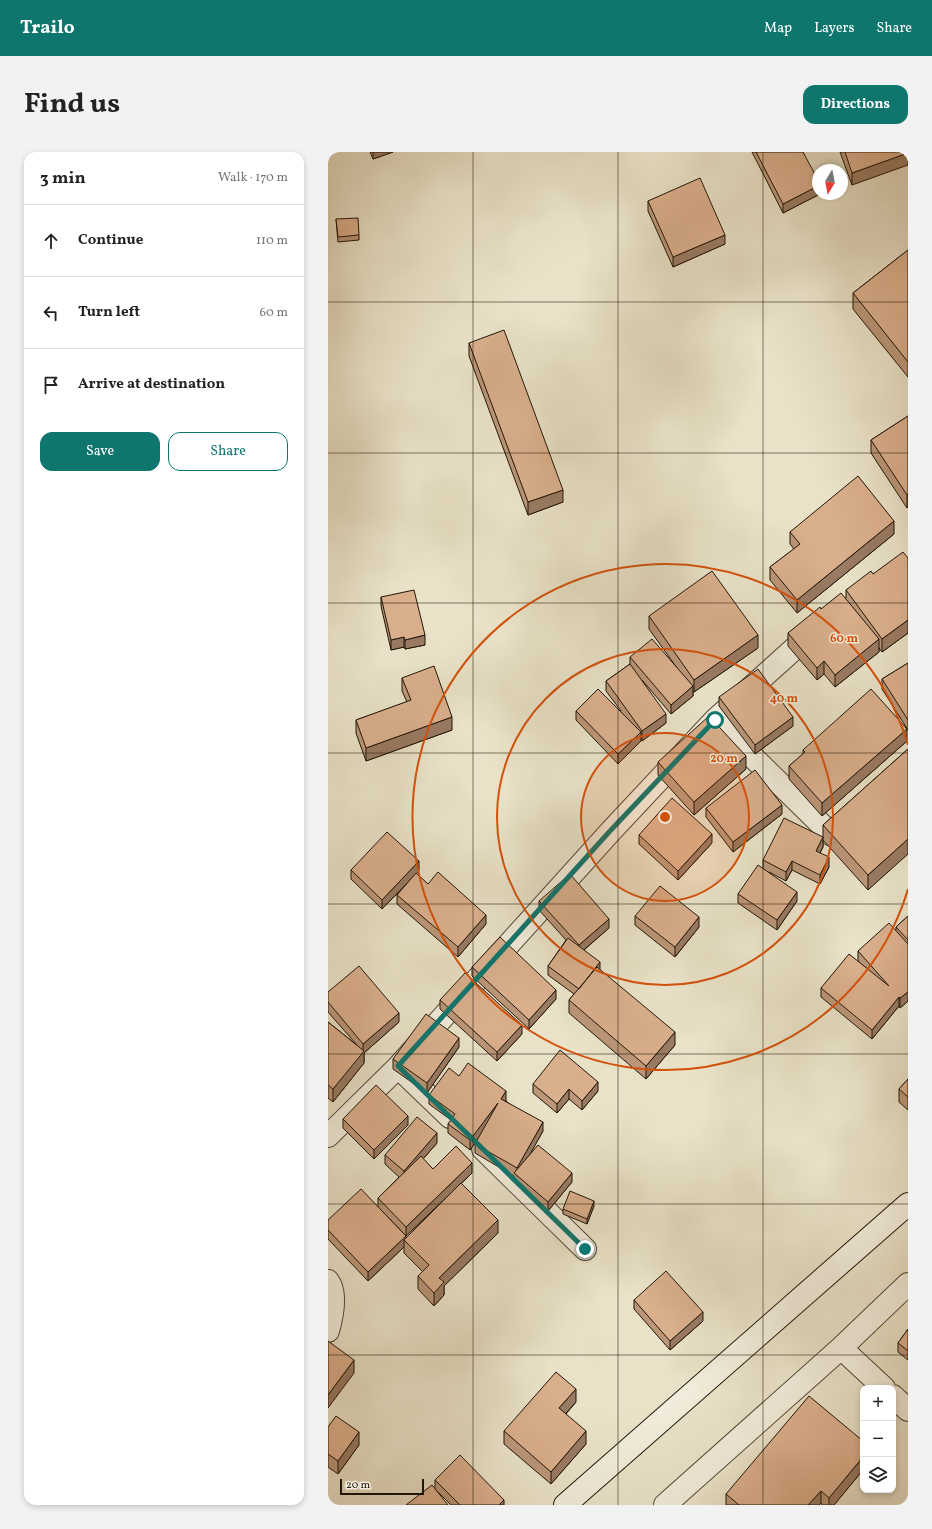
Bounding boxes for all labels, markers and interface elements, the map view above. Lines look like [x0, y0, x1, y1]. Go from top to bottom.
text: Trailo [20, 15, 75, 41]
text: Map [764, 19, 792, 38]
text: Layers [814, 19, 854, 38]
text: Share [876, 19, 912, 38]
text: Find us [24, 85, 120, 124]
button: Directions [803, 85, 908, 124]
north arrow [812, 164, 848, 200]
text: 3 min [40, 167, 86, 190]
text: Walk · 170 m [218, 169, 288, 187]
icon: ahead [40, 230, 62, 252]
text: Continue [78, 230, 143, 251]
text: 110 m [256, 232, 288, 250]
icon: left [40, 302, 62, 324]
text: Turn left [78, 302, 140, 323]
text: 60 m [260, 304, 288, 322]
icon: arrive [40, 374, 62, 396]
text: Arrive at destination [78, 374, 225, 395]
button: Save [40, 432, 160, 471]
button: Share [168, 432, 288, 471]
text: 60 m [830, 631, 858, 647]
text: 40 m [770, 691, 799, 707]
route start [706, 711, 724, 729]
text: 20 m [710, 751, 738, 767]
centre of rings [658, 810, 672, 824]
route end [576, 1240, 594, 1258]
map controls [860, 1385, 896, 1493]
button: + [860, 1385, 896, 1421]
button: − [860, 1421, 896, 1457]
button: layers [860, 1457, 896, 1493]
scale bar [340, 1477, 424, 1496]
text: 20 m [346, 1478, 370, 1493]

